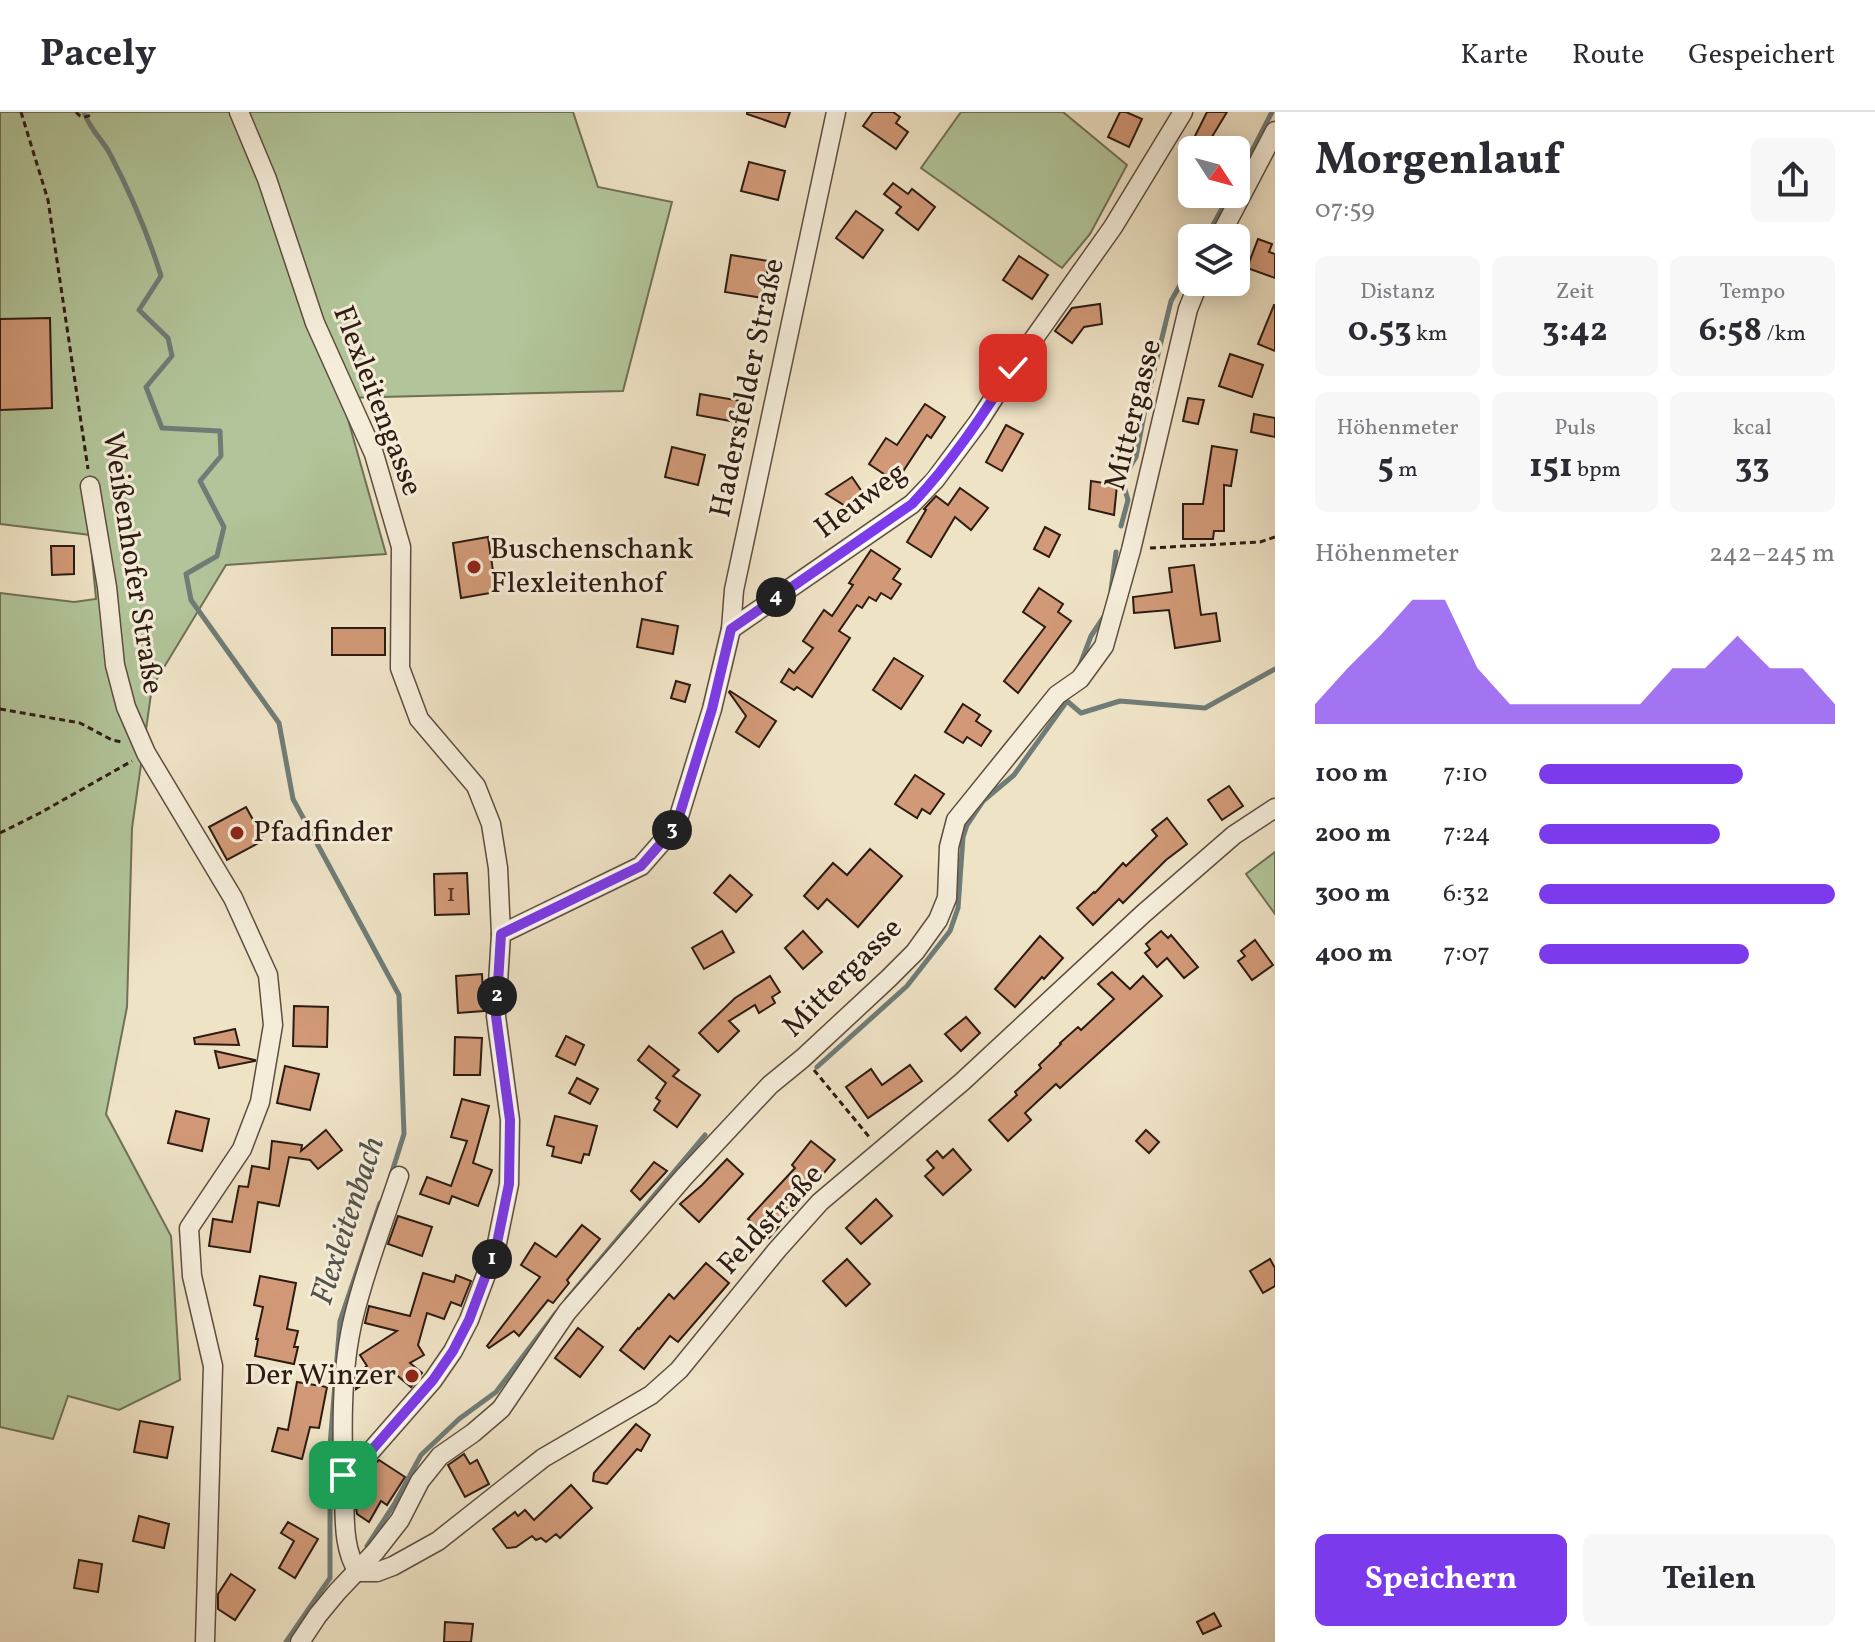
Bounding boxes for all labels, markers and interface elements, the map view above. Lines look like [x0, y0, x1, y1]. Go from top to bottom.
text: Pacely [40, 29, 156, 82]
text: Karte [1461, 36, 1528, 75]
text: Route [1572, 36, 1644, 75]
text: Gespeichert [1688, 36, 1835, 75]
text: Morgenlauf [1315, 131, 1561, 192]
north arrow [1178, 136, 1250, 208]
map controls [1178, 136, 1250, 296]
button: share [1751, 138, 1835, 222]
text: 07:59 [1315, 192, 1375, 228]
button: layers [1178, 224, 1250, 296]
street label: Hadersfelder Straße [700, 255, 796, 521]
text: Distanz [1360, 277, 1435, 308]
text: Zeit [1556, 277, 1594, 308]
text: Tempo [1720, 277, 1785, 308]
street label: Flexleitengasse [321, 300, 433, 502]
text: 0.53 [1348, 308, 1412, 355]
text: 3:42 [1542, 308, 1608, 355]
text: 6:58 [1699, 308, 1762, 355]
text: km [1412, 319, 1448, 350]
text: /km [1762, 319, 1806, 350]
pin [979, 334, 1047, 402]
street label: Mittergasse [1095, 335, 1173, 495]
icon: check [991, 346, 1035, 390]
text: Höhenmeter [1337, 413, 1459, 444]
text: Puls [1554, 413, 1596, 444]
text: kcal [1733, 413, 1772, 444]
street label: Weißenhofer Straße [91, 429, 173, 697]
text: 5 [1378, 444, 1394, 491]
text: 151 [1529, 444, 1573, 491]
text: 33 [1735, 444, 1770, 491]
street label: Heuweg [806, 453, 916, 549]
text: m [1394, 455, 1418, 486]
text: bpm [1573, 455, 1621, 486]
place label: Buschenschank Flexleitenhof [490, 529, 694, 605]
text: Höhenmeter [1315, 536, 1459, 572]
text: 242–245 m [1709, 536, 1835, 572]
marker: Buschenschank Flexleitenhof [465, 558, 483, 576]
pin: 4 [756, 577, 796, 617]
text: 4 [769, 581, 783, 612]
text: 100 m [1315, 756, 1388, 792]
text: 7:10 [1443, 756, 1487, 792]
pin: 3 [652, 810, 692, 850]
place label: Pfadfinder [253, 812, 393, 854]
text: 3 [666, 814, 678, 845]
text: 200 m [1315, 816, 1391, 852]
text: 7:24 [1443, 816, 1490, 852]
marker: Pfadfinder [228, 824, 246, 842]
house number: 1 [446, 876, 456, 912]
text: 300 m [1315, 876, 1391, 912]
text: 6:32 [1443, 876, 1490, 912]
street label: Mittergasse [774, 909, 912, 1047]
text: 400 m [1315, 936, 1393, 972]
text: 7:07 [1443, 936, 1490, 972]
pin: 2 [477, 976, 517, 1016]
text: 2 [491, 980, 503, 1011]
water label: Flexleitenbach [301, 1131, 397, 1311]
street label: Feldstraße [708, 1155, 834, 1285]
pin: 1 [472, 1239, 512, 1279]
text: 1 [488, 1243, 496, 1274]
place label: Der Winzer [244, 1355, 396, 1397]
marker: Der Winzer [403, 1367, 421, 1385]
pin [309, 1441, 377, 1509]
icon: arrive [321, 1453, 365, 1497]
button: Speichern [1315, 1534, 1567, 1626]
button: Teilen [1583, 1534, 1835, 1626]

